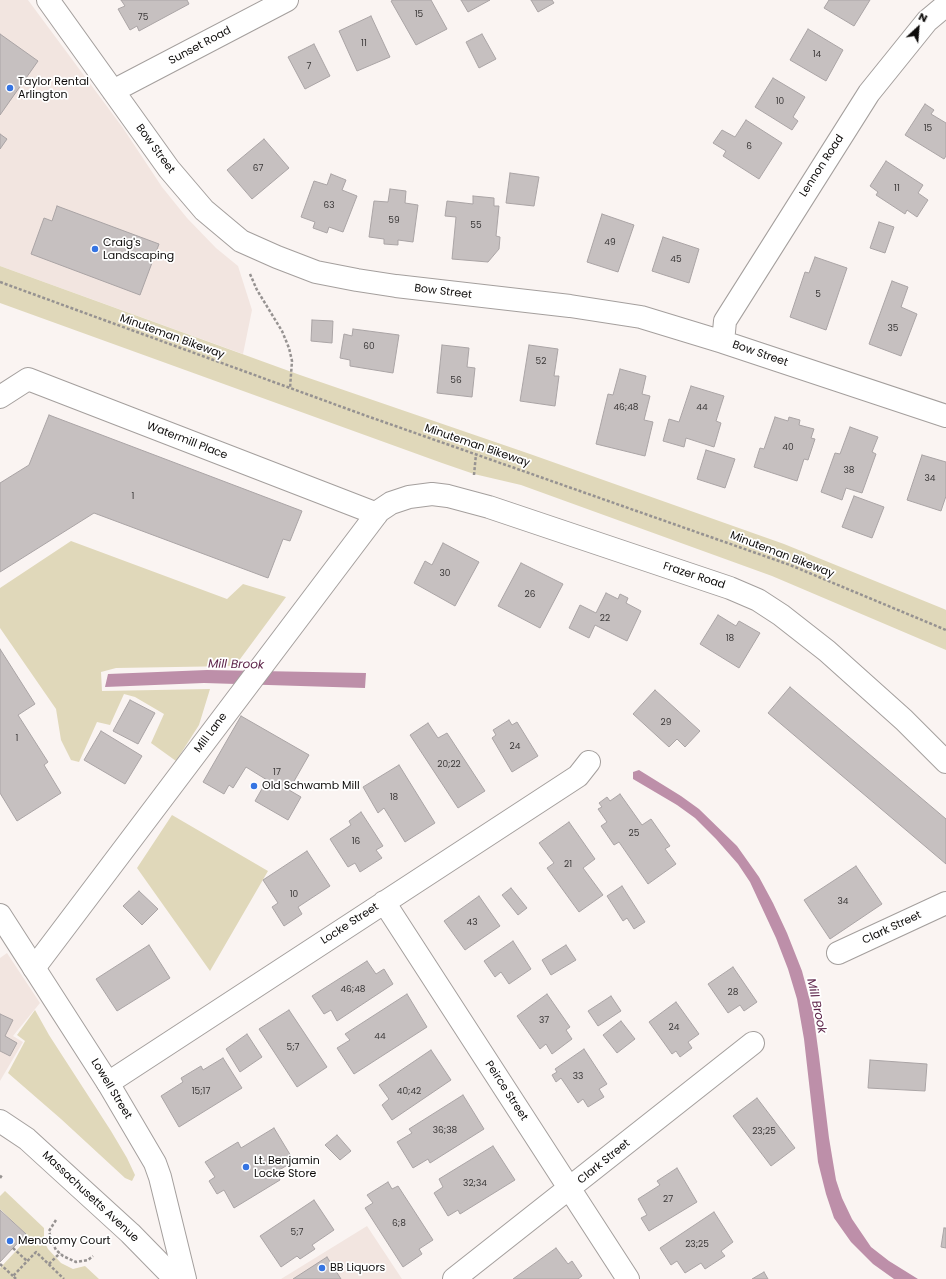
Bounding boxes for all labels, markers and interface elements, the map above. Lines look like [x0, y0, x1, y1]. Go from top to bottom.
north arrow [898, 8, 938, 48]
text: N [916, 8, 930, 26]
house number: 15 [415, 10, 423, 20]
house number: 75 [138, 13, 148, 23]
street label: Sunset Road [167, 24, 233, 68]
house number: 11 [361, 39, 367, 49]
house number: 14 [813, 50, 821, 60]
house number: 7 [307, 62, 311, 72]
place label: Taylor Rental Arlington [18, 75, 89, 101]
marker: Taylor Rental Arlington [5, 83, 15, 93]
house number: 10 [776, 97, 784, 107]
street label: Bow Street [133, 122, 177, 176]
house number: 15 [924, 124, 932, 134]
street label: Lennon Road [797, 133, 847, 199]
house number: 6 [746, 142, 752, 152]
house number: 67 [253, 164, 263, 174]
house number: 11 [894, 184, 900, 194]
house number: 63 [323, 201, 335, 211]
house number: 59 [388, 216, 400, 226]
house number: 55 [470, 221, 482, 231]
place label: Craig's Landscaping [103, 236, 174, 262]
house number: 49 [604, 238, 616, 248]
marker: Craig's Landscaping [90, 244, 100, 254]
house number: 45 [670, 255, 682, 265]
street label: Bow Street [413, 282, 473, 302]
house number: 5 [815, 290, 821, 300]
street label: Minuteman Bikeway [118, 312, 226, 362]
house number: 35 [888, 324, 898, 334]
street label: Bow Street [730, 338, 790, 370]
house number: 60 [363, 342, 375, 352]
house number: 52 [536, 357, 546, 367]
house number: 56 [450, 376, 462, 386]
house number: 46;48 [613, 403, 639, 413]
house number: 44 [696, 403, 708, 413]
street label: Watermill Place [145, 420, 229, 462]
street label: Minuteman Bikeway [423, 422, 531, 470]
house number: 40 [782, 443, 794, 453]
house number: 38 [844, 466, 854, 476]
house number: 34 [925, 474, 935, 484]
house number: 1 [132, 492, 134, 502]
street label: Minuteman Bikeway [728, 529, 836, 581]
street label: Frazer Road [661, 560, 727, 592]
house number: 30 [440, 569, 450, 579]
house number: 26 [525, 590, 535, 600]
house number: 22 [600, 614, 610, 624]
house number: 18 [726, 634, 734, 644]
water label: Mill Brook [208, 657, 264, 673]
street label: Mill Lane [192, 710, 230, 756]
house number: 29 [661, 718, 671, 728]
house number: 1 [16, 734, 18, 744]
house number: 24 [510, 742, 520, 752]
house number: 20;22 [437, 760, 461, 770]
house number: 17 [273, 768, 281, 778]
place label: Old Schwamb Mill [262, 779, 360, 793]
marker: Old Schwamb Mill [249, 781, 259, 791]
house number: 18 [390, 793, 398, 803]
house number: 25 [629, 829, 639, 839]
house number: 16 [352, 837, 360, 847]
house number: 21 [564, 860, 572, 870]
house number: 10 [290, 890, 298, 900]
house number: 34 [838, 897, 848, 907]
street label: Locke Street [319, 900, 381, 948]
street label: Clark Street [860, 909, 924, 947]
house number: 43 [467, 918, 477, 928]
water label: Mill Brook [803, 977, 829, 1035]
house number: 46;48 [340, 985, 366, 995]
house number: 28 [728, 988, 738, 998]
house number: 37 [539, 1016, 549, 1026]
house number: 24 [669, 1023, 679, 1033]
house number: 44 [374, 1032, 386, 1042]
house number: 5;7 [287, 1043, 299, 1053]
street label: Lowell Street [88, 1056, 134, 1122]
street label: Peirce Street [482, 1059, 530, 1123]
house number: 33 [573, 1072, 583, 1082]
house number: 15;17 [192, 1087, 210, 1097]
house number: 40;42 [397, 1087, 421, 1097]
house number: 36;38 [433, 1126, 457, 1136]
house number: 23;25 [752, 1127, 776, 1137]
street label: Clark Street [575, 1137, 633, 1187]
street label: Massachusetts Avenue [39, 1149, 141, 1245]
place label: Lt. Benjamin Locke Store [254, 1154, 320, 1180]
marker: Lt. Benjamin Locke Store [241, 1162, 251, 1172]
house number: 32;34 [463, 1179, 487, 1189]
house number: 27 [663, 1195, 673, 1205]
house number: 6;8 [392, 1219, 406, 1229]
house number: 5;7 [291, 1228, 303, 1238]
place label: Menotomy Court [18, 1234, 111, 1248]
marker: Menotomy Court [5, 1236, 15, 1246]
house number: 23;25 [685, 1240, 709, 1250]
place label: BB Liquors [330, 1261, 385, 1275]
marker: BB Liquors [317, 1263, 327, 1273]

